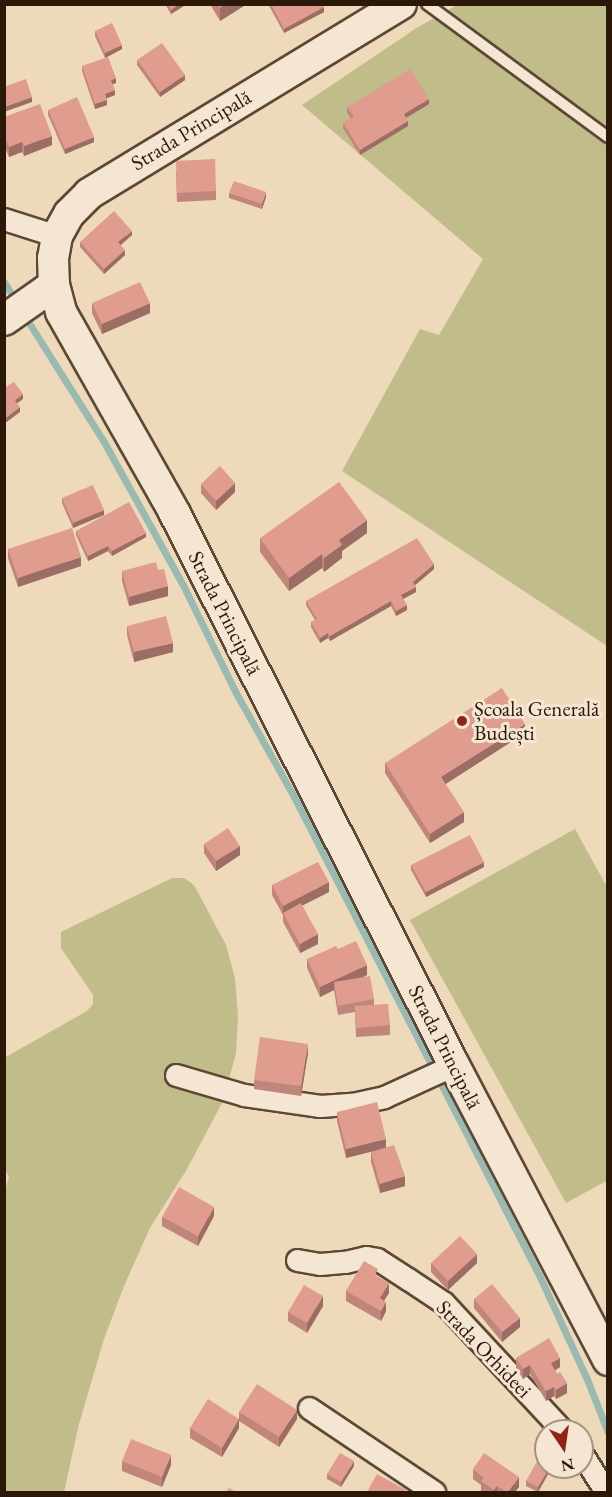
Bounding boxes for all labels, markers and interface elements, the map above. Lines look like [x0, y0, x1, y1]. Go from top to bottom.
street label: Strada Principală [126, 84, 256, 176]
street label: Strada Principală [183, 547, 267, 679]
place label: Școala Generală Budești [474, 696, 599, 746]
marker: Școala Generală Budești [455, 714, 469, 728]
street label: Strada Principală [403, 981, 487, 1113]
street label: Strada Orhideei [431, 1295, 537, 1403]
north arrow [534, 1419, 594, 1479]
text: N [559, 1453, 576, 1477]

